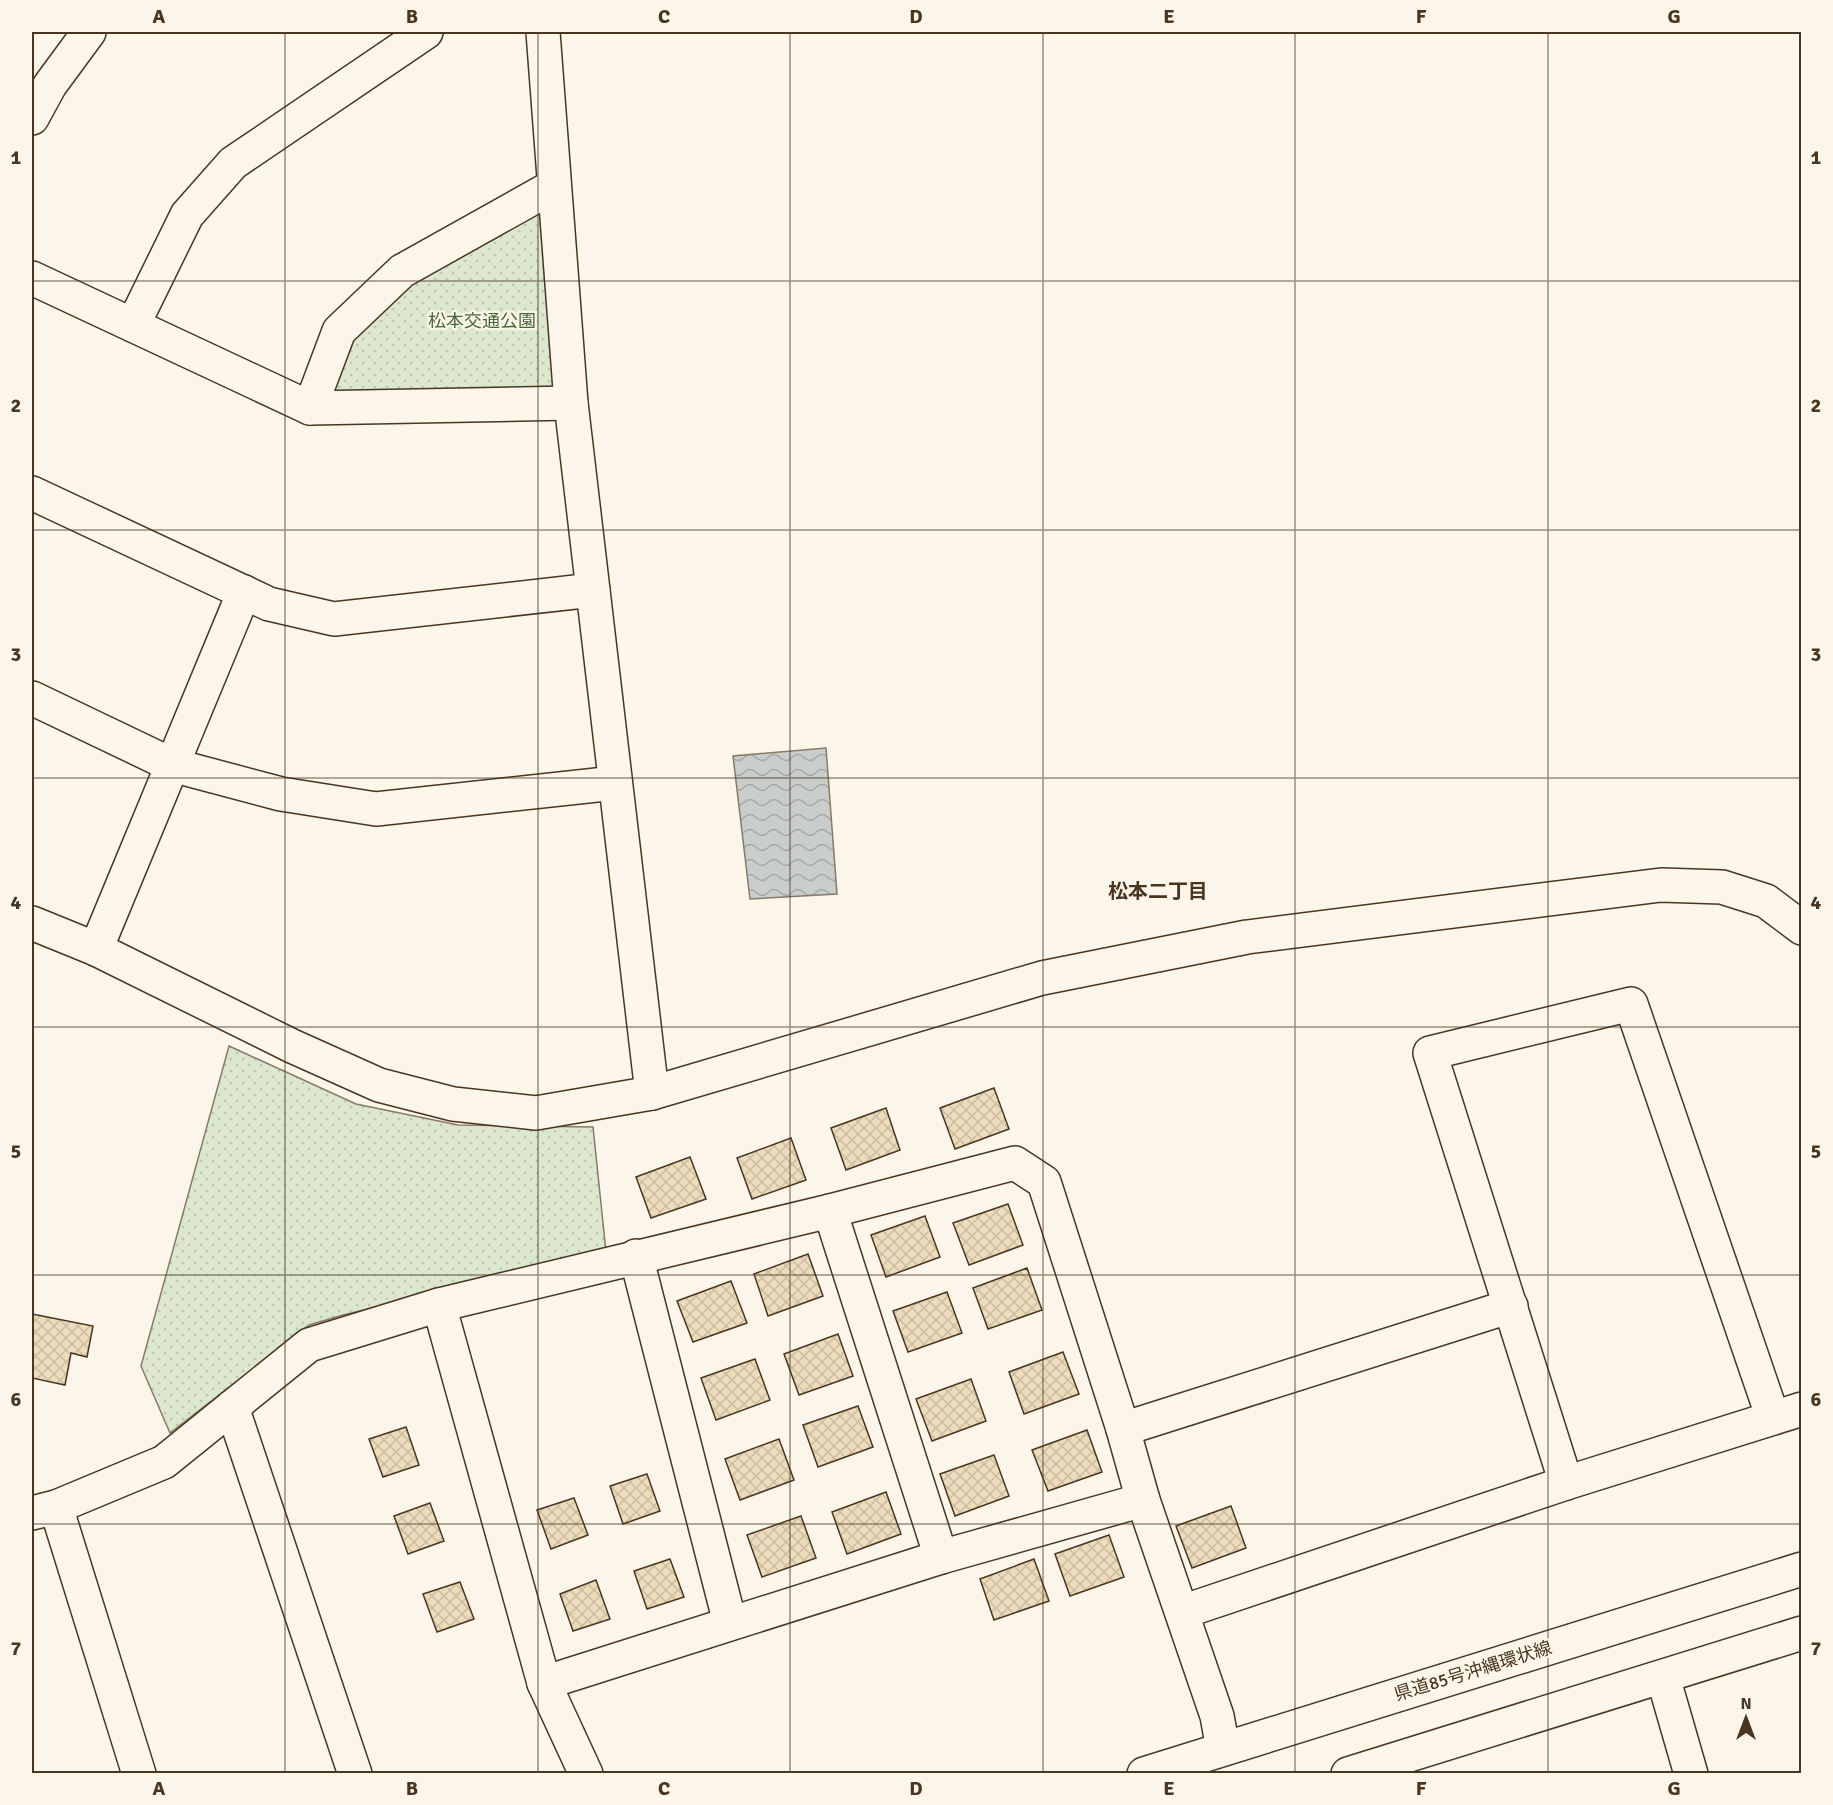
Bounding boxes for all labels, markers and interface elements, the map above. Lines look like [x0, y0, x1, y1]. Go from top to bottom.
text: A [153, 4, 166, 29]
text: B [406, 4, 418, 29]
text: C [658, 4, 670, 29]
text: D [909, 4, 923, 29]
text: E [1163, 4, 1175, 29]
text: F [1416, 4, 1427, 29]
text: G [1667, 4, 1681, 29]
text: 1 [11, 145, 22, 170]
text: 1 [1811, 145, 1822, 170]
park label: 松本交通公園 [428, 310, 536, 332]
text: 2 [11, 393, 21, 418]
text: 2 [1811, 393, 1821, 418]
text: 3 [11, 642, 21, 667]
text: 3 [1811, 642, 1821, 667]
district label: 松本二丁目 [1108, 879, 1208, 904]
text: 4 [11, 890, 22, 915]
text: 4 [1811, 890, 1822, 915]
text: 5 [11, 1139, 21, 1164]
text: 5 [1811, 1139, 1821, 1164]
text: 6 [11, 1387, 22, 1412]
text: 6 [1811, 1387, 1822, 1412]
text: 7 [11, 1636, 22, 1661]
text: 7 [1811, 1636, 1822, 1661]
street label: 県道85号沖縄環状線 [1392, 1637, 1554, 1705]
north arrow [1716, 1688, 1776, 1748]
text: N [1740, 1694, 1752, 1714]
text: A [153, 1776, 166, 1801]
text: B [406, 1776, 418, 1801]
text: C [658, 1776, 670, 1801]
text: D [909, 1776, 923, 1801]
text: E [1163, 1776, 1175, 1801]
text: F [1416, 1776, 1427, 1801]
text: G [1667, 1776, 1681, 1801]

